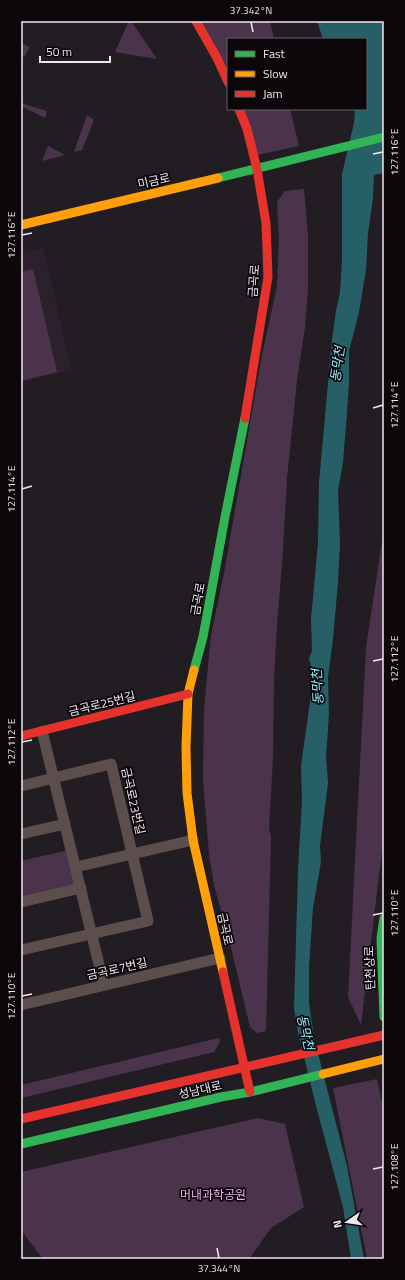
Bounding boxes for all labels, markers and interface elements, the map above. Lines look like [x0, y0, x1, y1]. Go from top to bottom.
text: 37.342°N [230, 3, 272, 18]
scale bar [40, 38, 110, 64]
legend [227, 38, 367, 110]
text: 50 m [46, 42, 72, 61]
text: Fast [263, 44, 286, 63]
text: Slow [263, 64, 288, 83]
text: Jam [263, 84, 283, 103]
text: 127.116°E [387, 128, 402, 175]
street label: 미금로 [136, 168, 172, 193]
text: 127.116°E [4, 211, 19, 258]
street label: 금곡로 [243, 264, 264, 298]
water label: 동막천 [325, 344, 350, 383]
text: 127.114°E [387, 381, 402, 428]
text: 127.114°E [4, 465, 19, 512]
street label: 금곡로 [185, 581, 210, 617]
text: 127.112°E [387, 635, 402, 682]
water label: 동막천 [306, 668, 328, 705]
street label: 금곡로25번길 [66, 686, 137, 721]
text: 127.112°E [4, 718, 19, 765]
street label: 금곡로23번길 [117, 765, 150, 836]
text: 127.110°E [387, 889, 402, 936]
street label: 금곡로 [213, 911, 238, 947]
street label: 탄천상로 [359, 946, 380, 990]
street label: 금곡로7번길 [85, 952, 149, 985]
text: 127.110°E [4, 972, 19, 1019]
water label: 동막천 [292, 1012, 320, 1053]
street label: 성남대로 [176, 1075, 224, 1104]
text: 127.108°E [387, 1143, 402, 1190]
park label: 머내과학공원 [180, 1185, 246, 1204]
north arrow [327, 1202, 367, 1242]
text: N [329, 1219, 346, 1230]
text: 37.344°N [198, 1261, 240, 1276]

